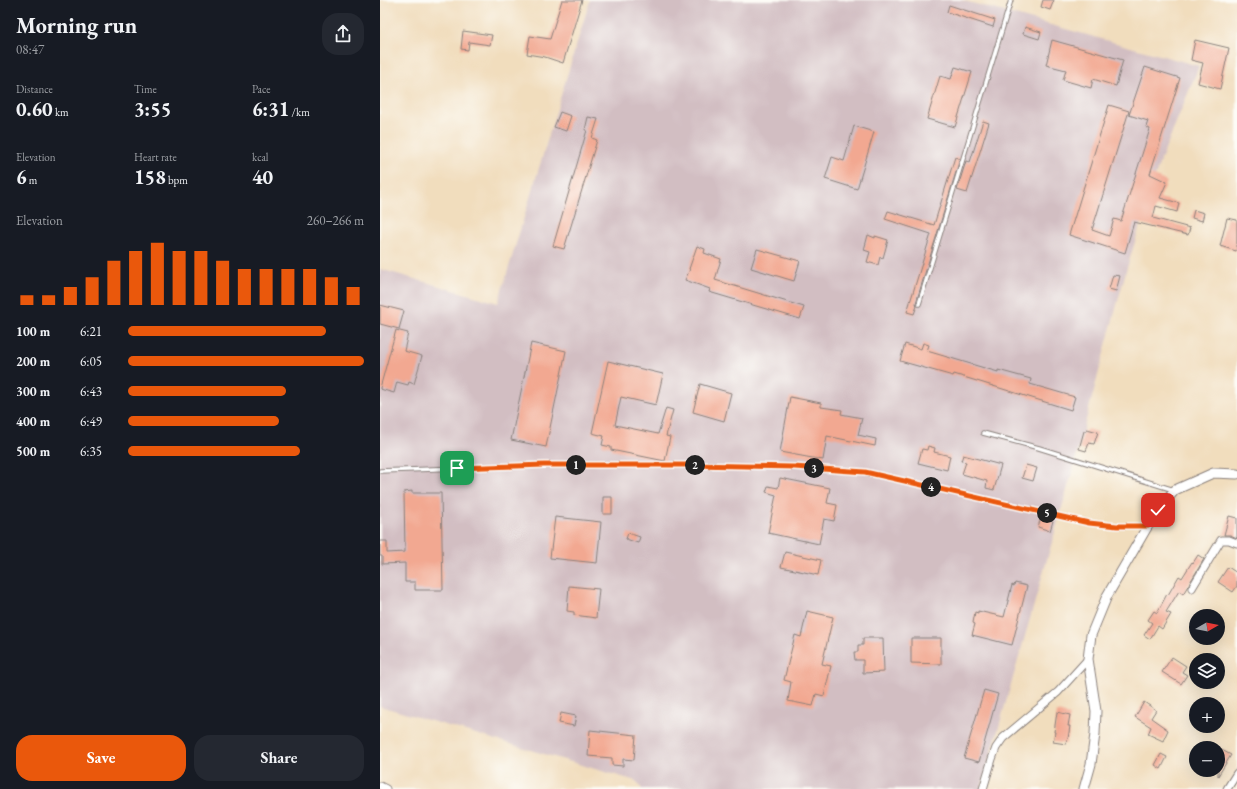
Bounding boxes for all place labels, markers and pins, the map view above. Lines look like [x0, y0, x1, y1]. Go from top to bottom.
pin [440, 451, 474, 485]
pin: 1 [566, 455, 586, 475]
pin: 2 [685, 455, 705, 475]
pin: 3 [804, 458, 824, 478]
pin: 4 [921, 477, 941, 497]
pin [1141, 493, 1175, 527]
pin: 5 [1037, 503, 1057, 523]

